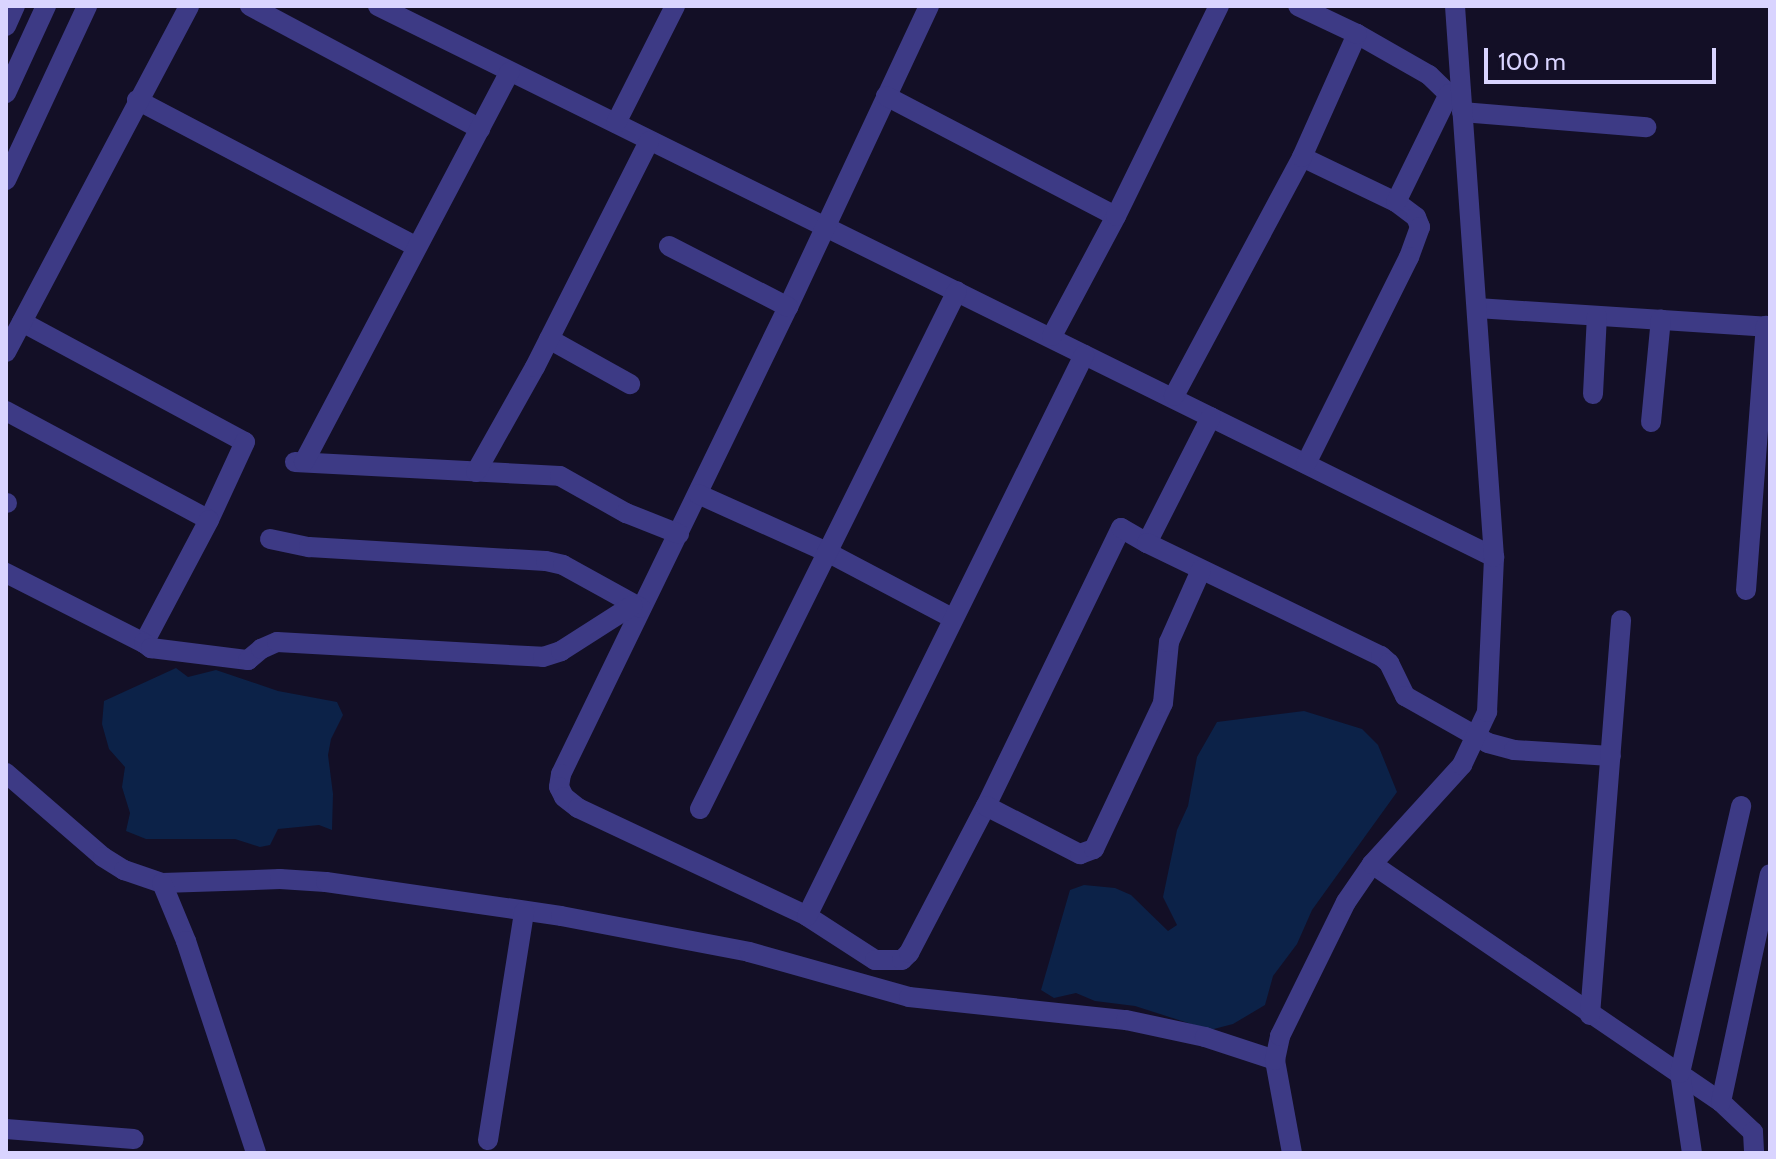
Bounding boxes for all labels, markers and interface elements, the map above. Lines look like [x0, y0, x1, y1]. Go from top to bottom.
scale bar [1488, 32, 1720, 82]
text: 100 m [1498, 47, 1566, 76]

